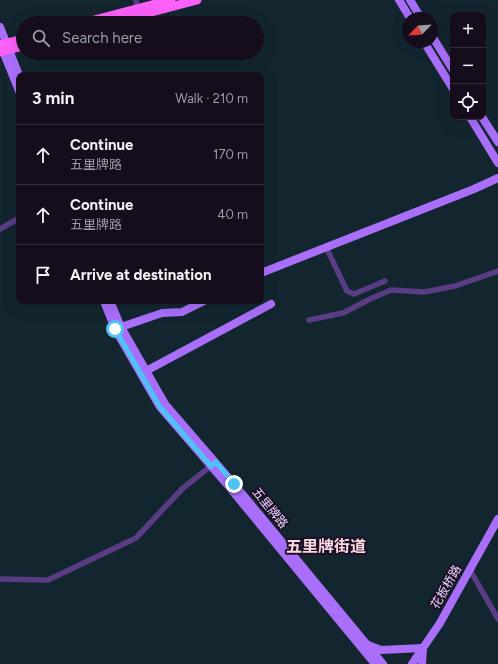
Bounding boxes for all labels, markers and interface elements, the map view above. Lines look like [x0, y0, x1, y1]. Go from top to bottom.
north arrow [402, 12, 438, 48]
map controls [450, 12, 486, 120]
button: + [450, 12, 486, 48]
search box [16, 16, 264, 60]
icon: search [30, 27, 52, 49]
text: Search here [62, 29, 142, 47]
button: − [450, 48, 486, 84]
button: locate [450, 84, 486, 120]
text: 3 min [32, 88, 74, 108]
text: Walk · 210 m [175, 91, 248, 106]
text: Continue [70, 136, 133, 154]
icon: ahead [32, 144, 54, 166]
text: 170 m [213, 147, 248, 162]
text: 五里牌路 [70, 157, 122, 172]
text: Continue [70, 196, 133, 214]
icon: ahead [32, 204, 54, 226]
text: 40 m [217, 207, 248, 222]
text: 五里牌路 [70, 217, 122, 232]
icon: arrive [32, 264, 54, 286]
text: Arrive at destination [70, 266, 211, 284]
route start [106, 320, 124, 338]
route end [225, 475, 243, 493]
street label: 五里牌路 [249, 485, 291, 531]
district label: 五里牌街道 [286, 537, 366, 556]
street label: 花板桥路 [428, 563, 464, 611]

